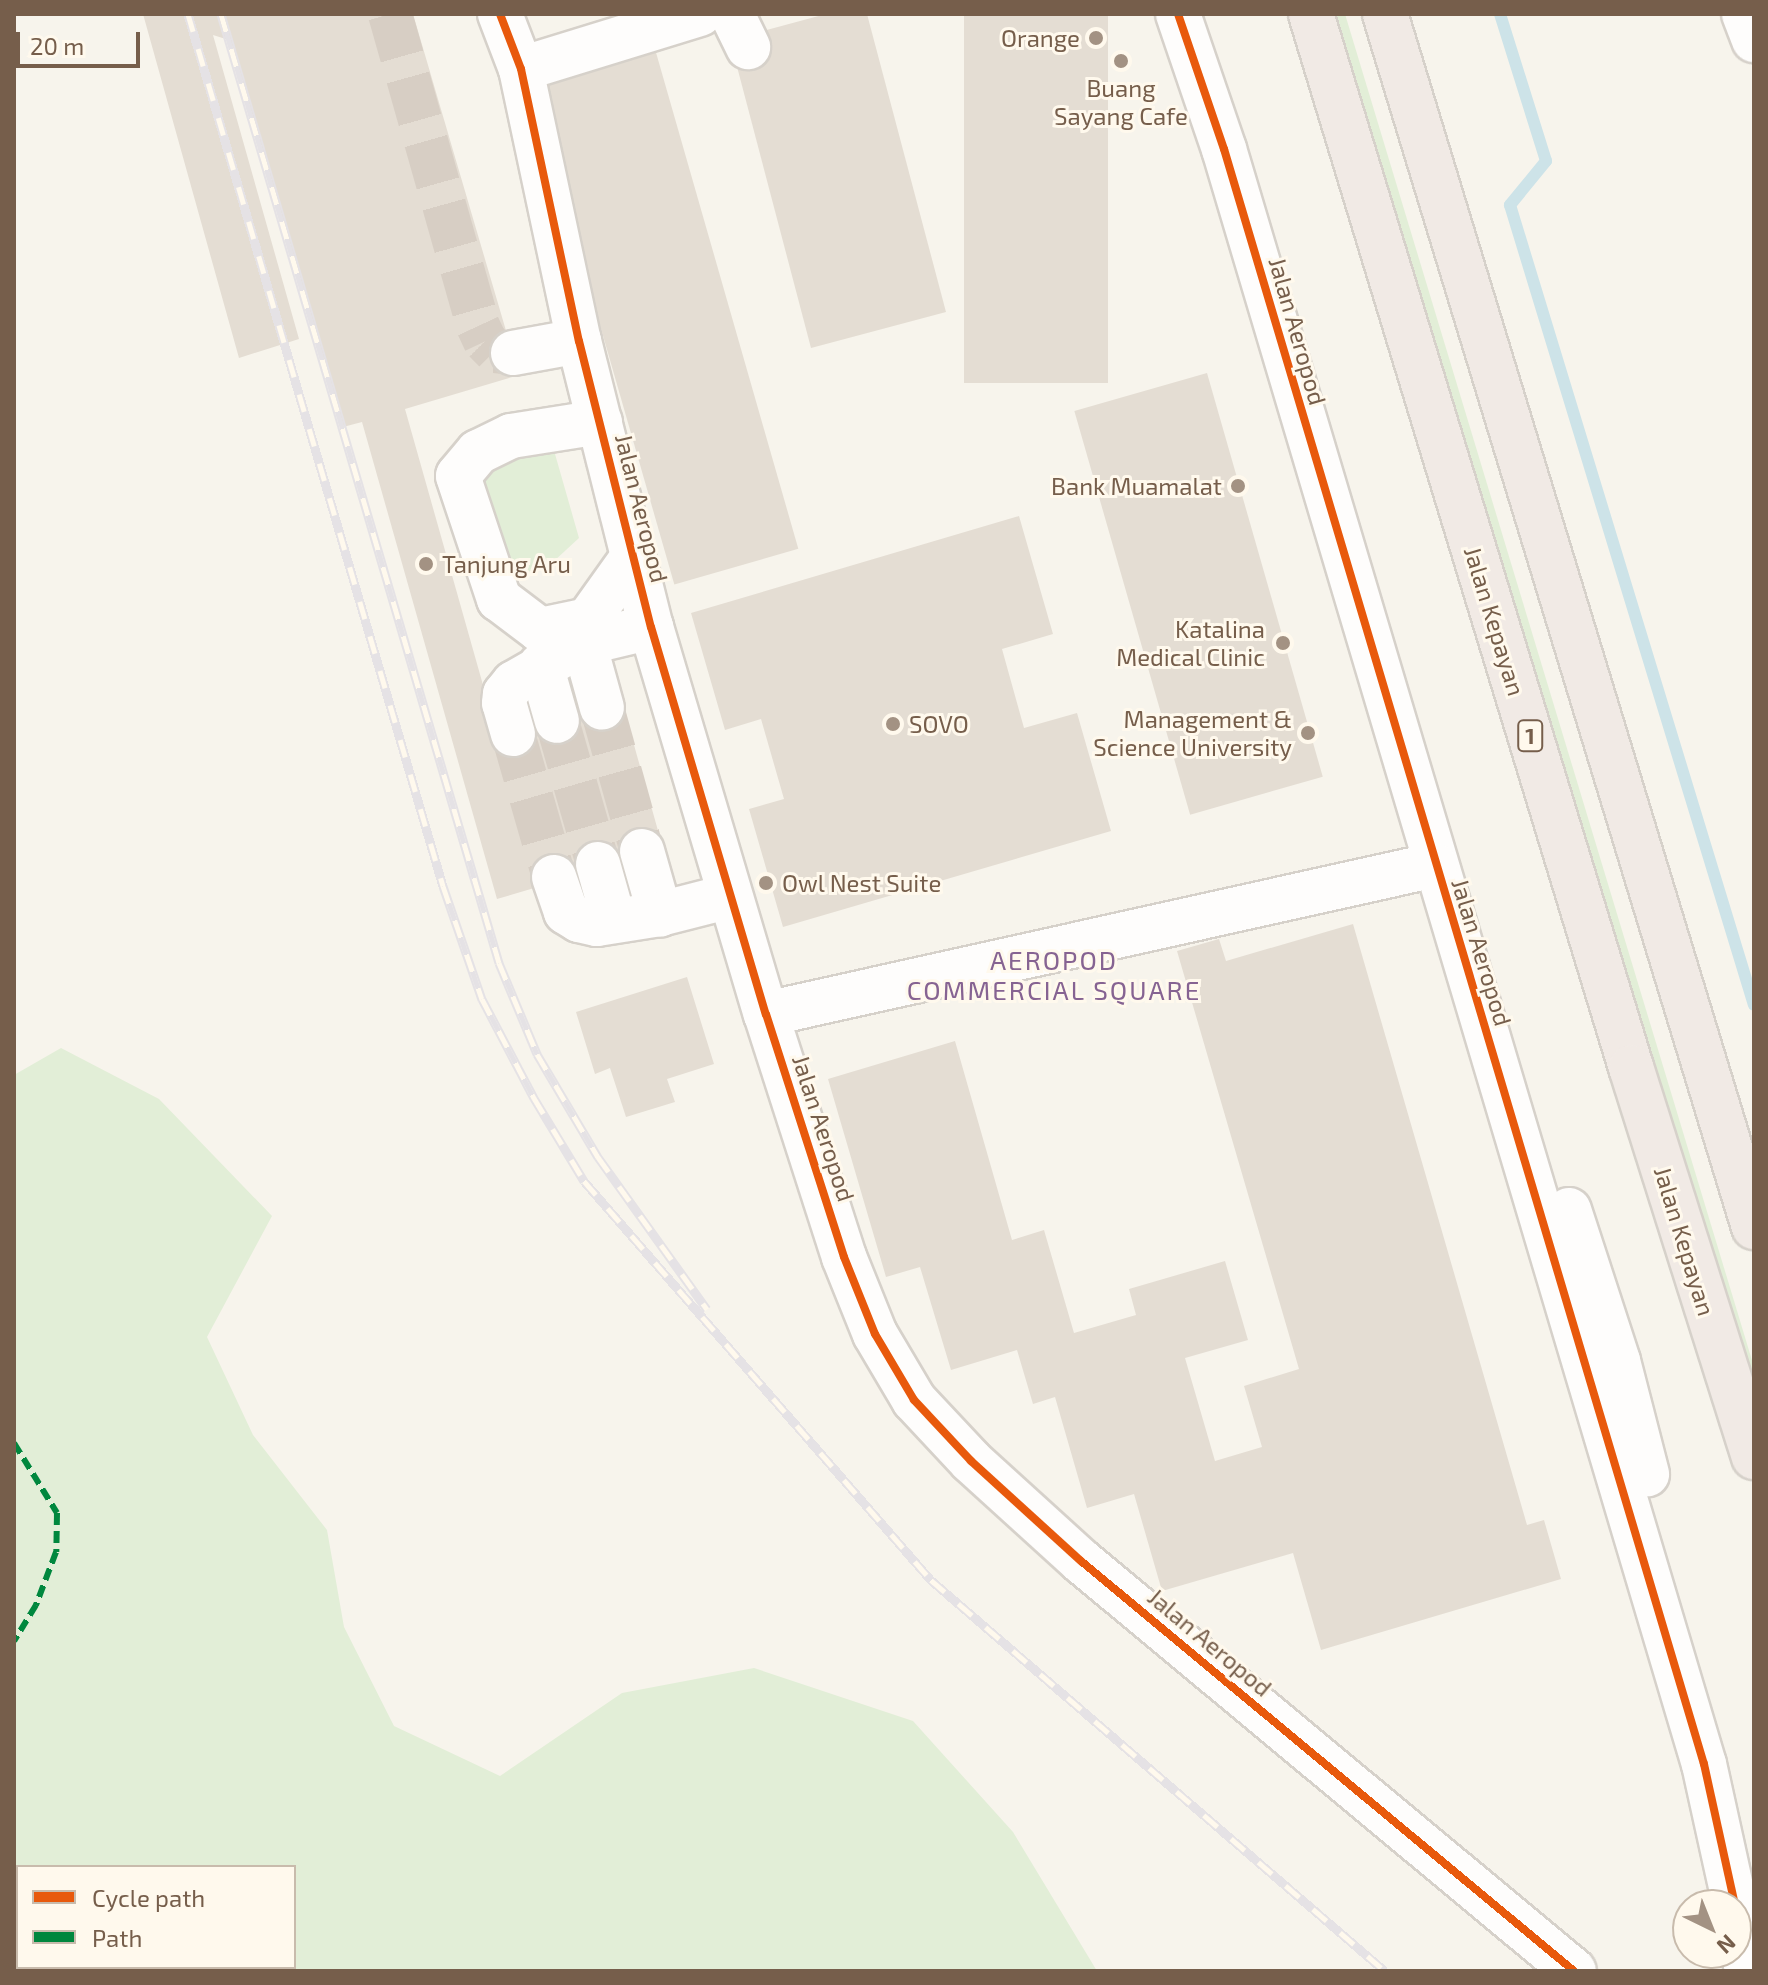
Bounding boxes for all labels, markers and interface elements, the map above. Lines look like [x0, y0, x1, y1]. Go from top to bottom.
scale bar [20, 16, 144, 66]
place label: Orange [1001, 24, 1080, 52]
marker: Orange [1087, 29, 1105, 47]
text: 20 m [30, 31, 84, 60]
marker: Buang Sayang Cafe [1112, 52, 1130, 70]
place label: Buang Sayang Cafe [1054, 74, 1188, 130]
street label: Jalan Aeropod [1263, 253, 1333, 409]
street label: Jalan Aeropod [610, 430, 674, 586]
place label: Bank Muamalat [1051, 472, 1222, 500]
marker: Bank Muamalat [1229, 477, 1247, 495]
street label: Jalan Kepayan [1459, 543, 1531, 699]
place label: Tanjung Aru [442, 550, 571, 578]
marker: Tanjung Aru [417, 555, 435, 573]
place label: Katalina Medical Clinic [1116, 615, 1265, 671]
marker: Katalina Medical Clinic [1272, 632, 1294, 654]
place label: Management & Science University [1093, 705, 1292, 761]
place label: SOVO [909, 710, 969, 738]
marker: SOVO [884, 715, 902, 733]
road number: 1 [1516, 718, 1544, 754]
marker: Management & Science University [1299, 724, 1317, 742]
place label: Owl Nest Suite [782, 869, 942, 897]
marker: Owl Nest Suite [757, 874, 775, 892]
street label: Jalan Aeropod [1446, 875, 1518, 1029]
district label: AEROPOD COMMERCIAL SQUARE [906, 944, 1202, 1006]
street label: Jalan Aeropod [787, 1051, 861, 1205]
street label: Jalan Kepayan [1649, 1163, 1721, 1319]
street label: Jalan Aeropod [1142, 1582, 1278, 1702]
legend [16, 1865, 296, 1969]
text: Cycle path [92, 1883, 205, 1912]
north arrow [1672, 1889, 1752, 1969]
text: Path [92, 1923, 142, 1952]
text: N [1712, 1930, 1742, 1960]

